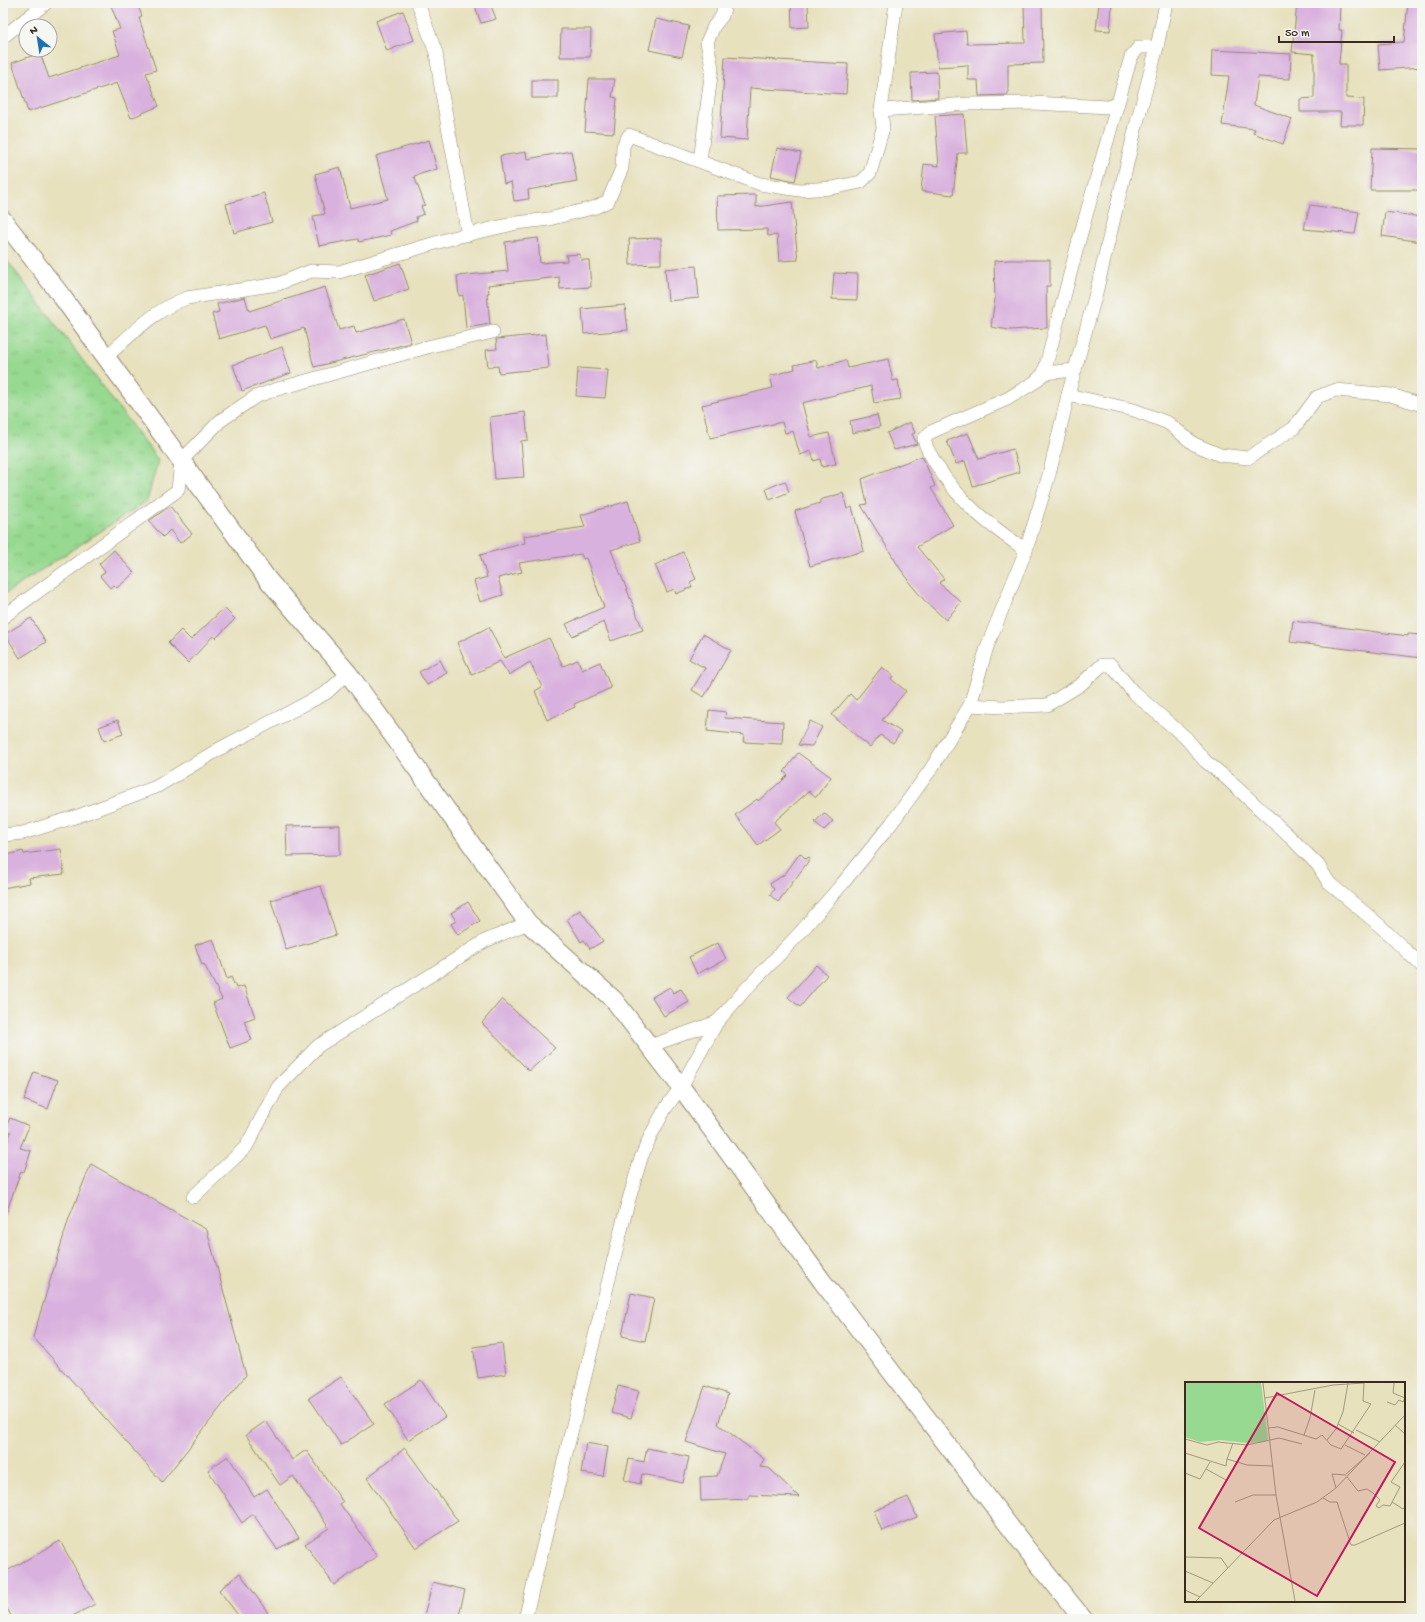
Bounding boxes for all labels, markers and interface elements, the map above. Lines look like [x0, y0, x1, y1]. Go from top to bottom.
north arrow [18, 18, 58, 58]
scale bar [1279, 18, 1394, 44]
text: N [28, 24, 40, 38]
text: 50 m [1285, 27, 1310, 41]
inset map [1185, 1382, 1405, 1602]

